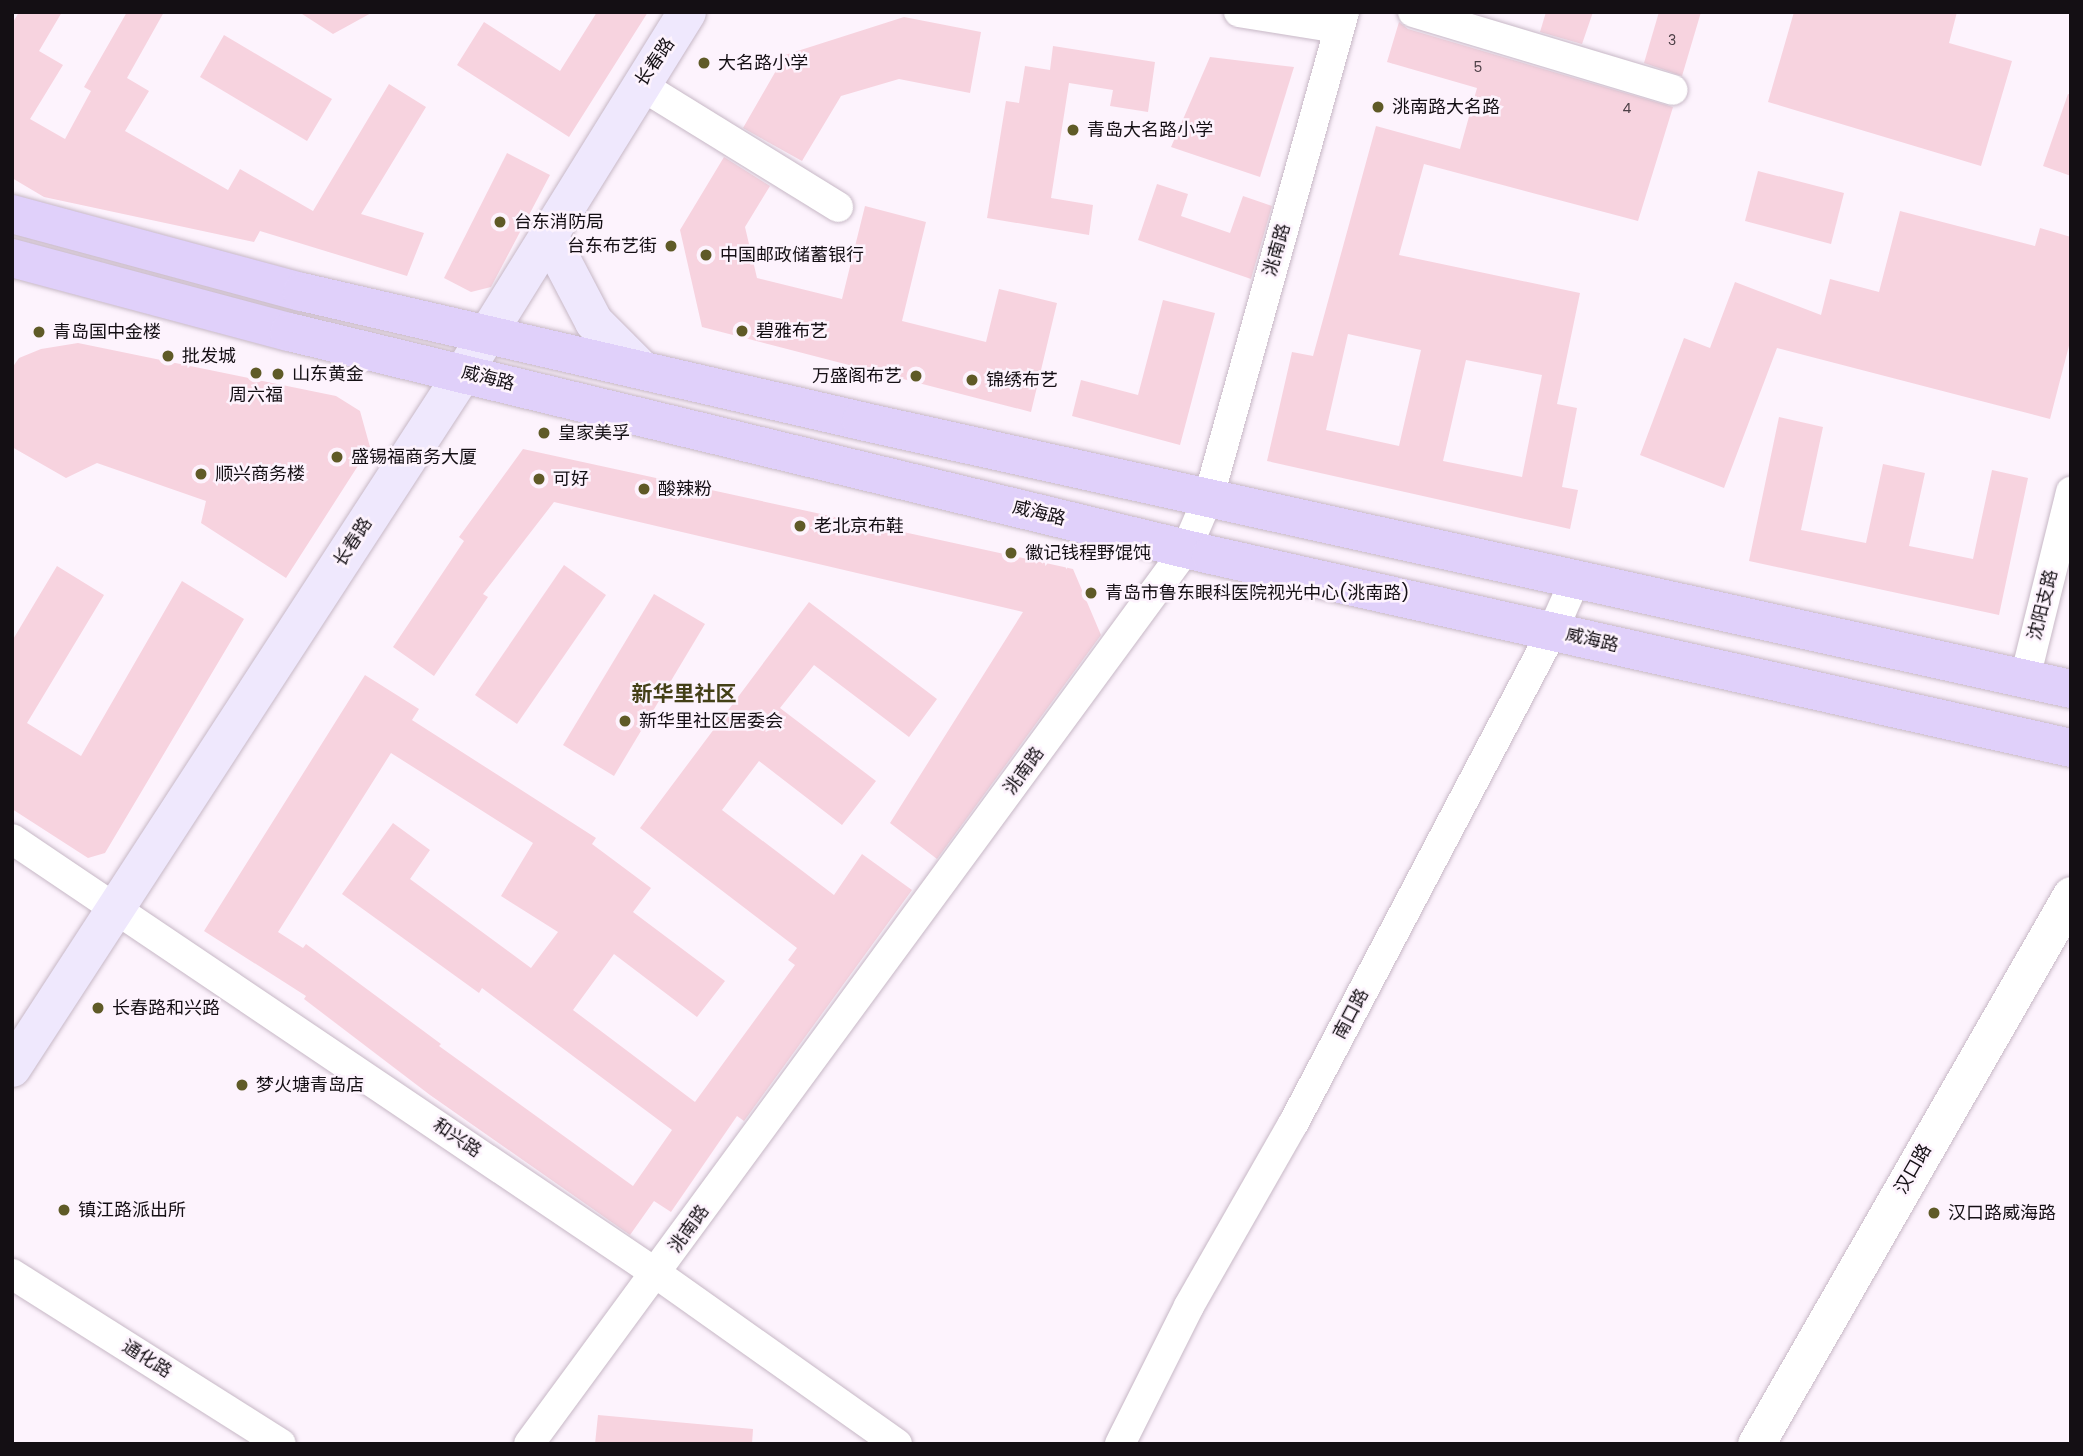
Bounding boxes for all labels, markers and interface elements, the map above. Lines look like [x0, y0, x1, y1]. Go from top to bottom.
house number: 3 [1668, 32, 1676, 48]
street label: 长春路 [631, 34, 679, 90]
place label: 大名路小学 [718, 52, 808, 74]
marker: 大名路小学 [696, 55, 712, 71]
house number: 5 [1474, 59, 1482, 75]
place label: 洮南路大名路 [1392, 96, 1500, 118]
marker: 洮南路大名路 [1370, 99, 1386, 115]
house number: 4 [1623, 100, 1631, 116]
place label: 青岛大名路小学 [1087, 119, 1213, 141]
marker: 青岛大名路小学 [1065, 122, 1081, 138]
place label: 台东消防局 [514, 211, 604, 233]
marker: 台东消防局 [492, 214, 508, 230]
street label: 洮南路 [1259, 221, 1295, 279]
place label: 台东布艺街 [567, 235, 657, 257]
marker: 台东布艺街 [663, 238, 679, 254]
place label: 中国邮政储蓄银行 [720, 244, 864, 266]
marker: 中国邮政储蓄银行 [698, 247, 714, 263]
place label: 碧雅布艺 [756, 320, 828, 342]
place label: 青岛国中金楼 [53, 321, 161, 343]
marker: 碧雅布艺 [734, 323, 750, 339]
marker: 青岛国中金楼 [31, 324, 47, 340]
place label: 批发城 [182, 345, 236, 367]
marker: 批发城 [160, 348, 176, 364]
street label: 威海路 [459, 361, 517, 395]
place label: 山东黄金 [292, 363, 364, 385]
marker: 周六福 [248, 365, 264, 381]
place label: 万盛阁布艺 [812, 365, 902, 387]
marker: 山东黄金 [270, 366, 286, 382]
marker: 万盛阁布艺 [908, 368, 924, 384]
place label: 锦绣布艺 [986, 369, 1058, 391]
marker: 锦绣布艺 [964, 372, 980, 388]
place label: 周六福 [229, 384, 283, 406]
place label: 皇家美孚 [558, 422, 630, 444]
marker: 皇家美孚 [536, 425, 552, 441]
place label: 盛锡福商务大厦 [351, 446, 477, 468]
marker: 盛锡福商务大厦 [329, 449, 345, 465]
place label: 顺兴商务楼 [215, 463, 305, 485]
marker: 顺兴商务楼 [193, 466, 209, 482]
place label: 可好 [553, 468, 589, 490]
marker: 可好 [531, 471, 547, 487]
place label: 酸辣粉 [658, 478, 712, 500]
marker: 酸辣粉 [636, 481, 652, 497]
street label: 威海路 [1010, 496, 1068, 530]
street label: 长春路 [329, 513, 377, 571]
place label: 老北京布鞋 [814, 515, 904, 537]
marker: 老北京布鞋 [792, 518, 808, 534]
place label: 徽记钱程野馄饨 [1025, 542, 1151, 564]
marker: 徽记钱程野馄饨 [1003, 545, 1019, 561]
street label: 沈阳支路 [2024, 567, 2062, 643]
place label: 青岛市鲁东眼科医院视光中心(洮南路) [1105, 582, 1409, 604]
marker: 青岛市鲁东眼科医院视光中心(洮南路) [1083, 585, 1099, 601]
street label: 威海路 [1563, 623, 1621, 657]
district label: 新华里社区 [632, 681, 736, 707]
place label: 新华里社区居委会 [639, 710, 783, 732]
marker: 新华里社区居委会 [617, 713, 633, 729]
street label: 洮南路 [999, 743, 1049, 799]
street label: 南口路 [1329, 985, 1373, 1043]
place label: 长春路和兴路 [112, 997, 220, 1019]
marker: 长春路和兴路 [90, 1000, 106, 1016]
place label: 梦火塘青岛店 [256, 1074, 364, 1096]
marker: 梦火塘青岛店 [234, 1077, 250, 1093]
street label: 和兴路 [429, 1114, 485, 1162]
street label: 汉口路 [1890, 1140, 1936, 1198]
place label: 镇江路派出所 [78, 1199, 186, 1221]
street label: 洮南路 [664, 1201, 714, 1257]
marker: 镇江路派出所 [56, 1202, 72, 1218]
place label: 汉口路威海路 [1948, 1202, 2056, 1224]
marker: 汉口路威海路 [1926, 1205, 1942, 1221]
street label: 通化路 [118, 1336, 176, 1382]

